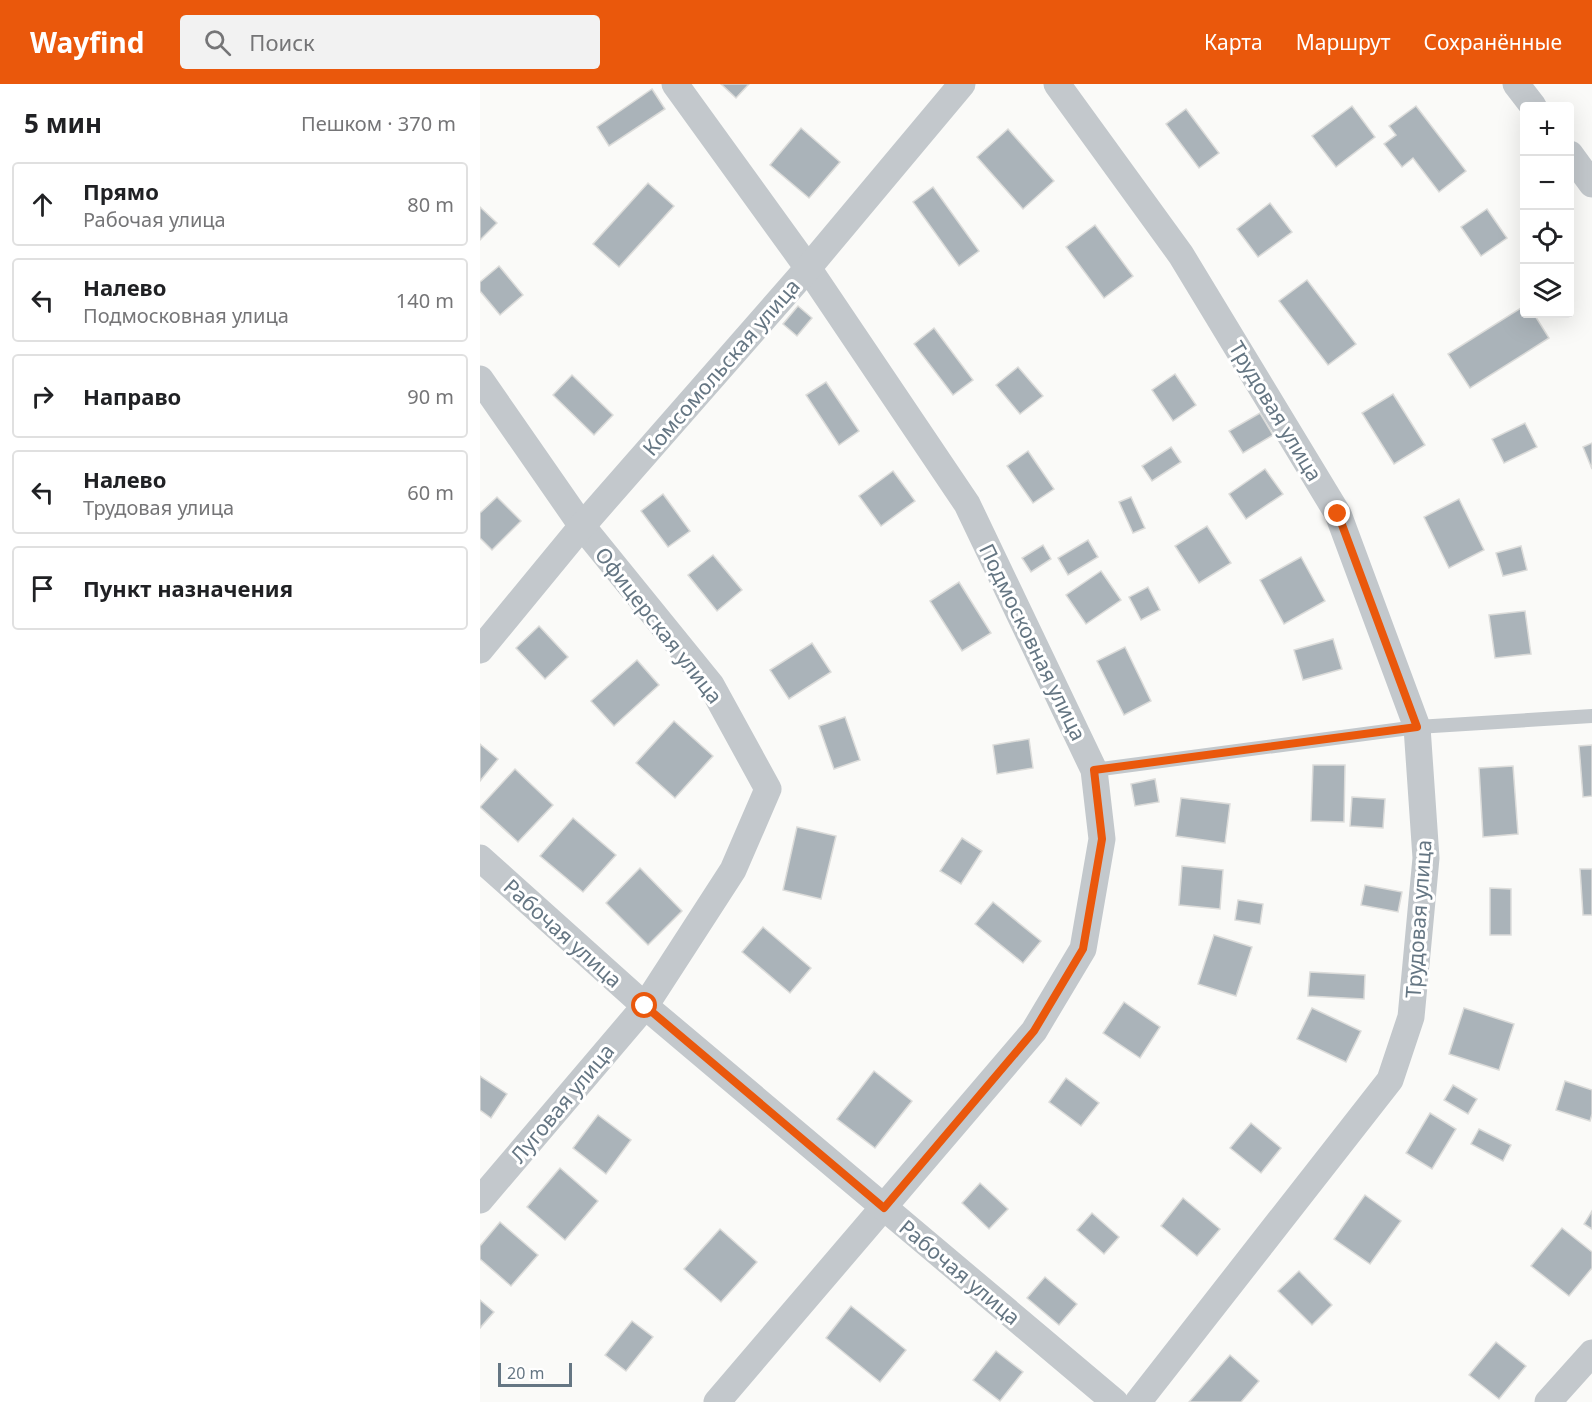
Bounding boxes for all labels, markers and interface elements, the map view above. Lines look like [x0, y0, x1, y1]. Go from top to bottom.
search box [180, 15, 600, 69]
text: Wayfind [30, 23, 144, 61]
icon: search [201, 26, 234, 59]
text: Поиск [249, 27, 315, 57]
text: Карта [1204, 28, 1263, 56]
text: Маршрут [1296, 28, 1391, 56]
text: Сохранённые [1424, 28, 1562, 56]
map controls [1520, 102, 1574, 318]
button: + [1520, 102, 1574, 156]
text: 5 мин [24, 105, 102, 141]
text: Пешком · 370 m [301, 110, 456, 137]
button: − [1520, 156, 1574, 210]
text: Прямо [83, 176, 159, 206]
icon: ahead [26, 188, 59, 221]
text: 80 m [407, 191, 454, 218]
text: Рабочая улица [83, 206, 226, 233]
button: locate [1520, 210, 1574, 264]
button: layers [1520, 264, 1574, 318]
text: Налево [83, 272, 166, 302]
street label: Комсомольская улица [636, 272, 806, 462]
icon: left [26, 284, 59, 317]
text: 140 m [396, 287, 454, 314]
text: Подмосковная улица [83, 302, 289, 329]
street label: Трудовая улица [1223, 336, 1329, 486]
icon: right [26, 380, 59, 413]
text: Направо [83, 381, 181, 411]
text: 90 m [407, 383, 454, 410]
text: Налево [83, 464, 166, 494]
icon: left [26, 476, 59, 509]
text: 60 m [407, 479, 454, 506]
text: Трудовая улица [83, 494, 234, 521]
route end [1324, 500, 1350, 526]
street label: Подмосковная улица [973, 539, 1093, 745]
street label: Офицерская улица [589, 541, 729, 709]
icon: arrive [26, 572, 59, 605]
text: Пункт назначения [83, 573, 293, 603]
street label: Трудовая улица [1398, 839, 1438, 999]
street label: Рабочая улица [498, 872, 628, 994]
route start [631, 992, 657, 1018]
street label: Луговая улица [504, 1038, 620, 1168]
street label: Рабочая улица [894, 1213, 1026, 1331]
scale bar [498, 1360, 572, 1388]
text: 20 m [507, 1362, 544, 1384]

